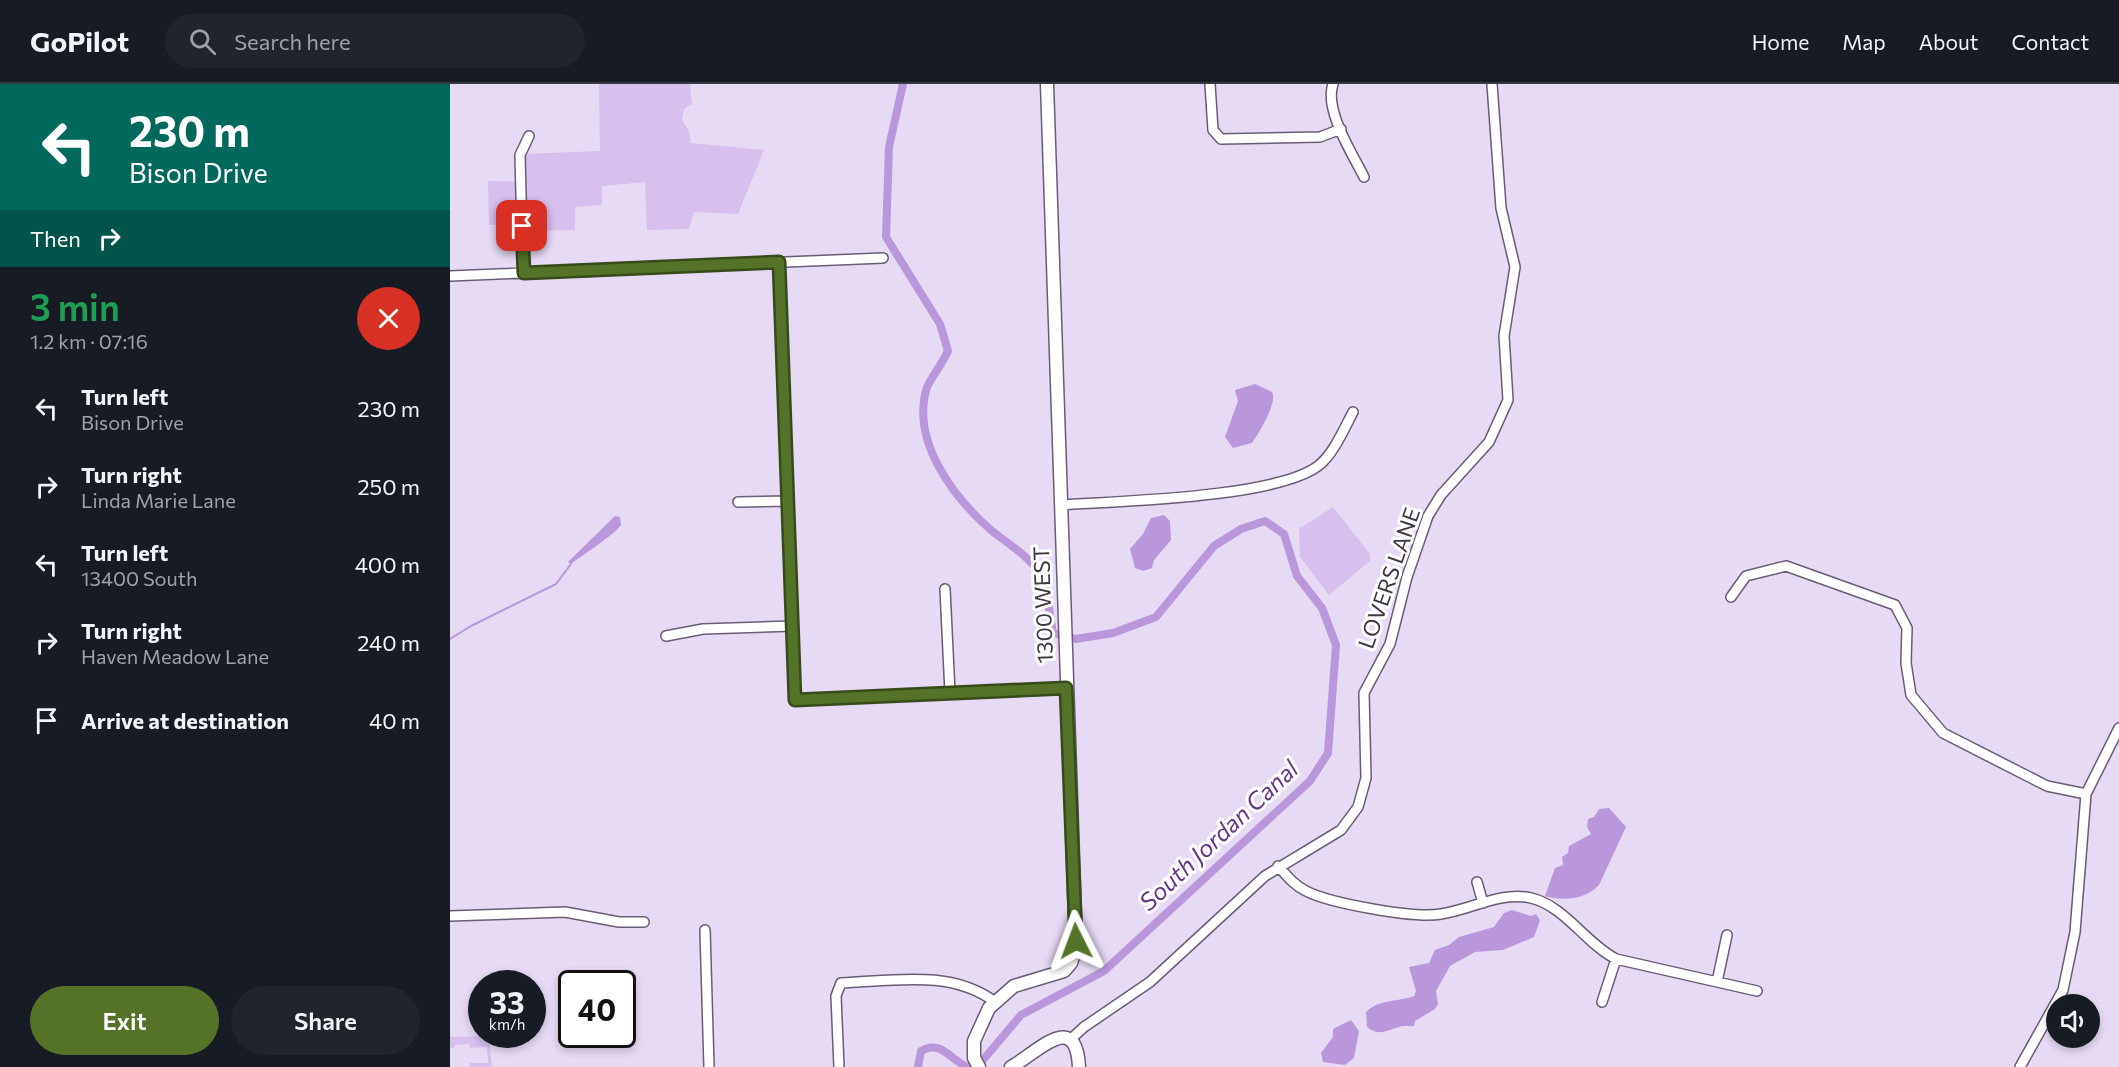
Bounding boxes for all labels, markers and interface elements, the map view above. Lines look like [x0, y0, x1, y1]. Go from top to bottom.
search box [165, 14, 585, 68]
text: GoPilot [30, 24, 129, 58]
icon: search [186, 25, 219, 58]
text: Search here [234, 28, 351, 55]
text: Home [1752, 29, 1809, 54]
text: Map [1842, 29, 1886, 54]
text: About [1919, 29, 1978, 54]
text: Contact [2011, 29, 2089, 54]
text: 230 m [129, 104, 250, 156]
icon: left [30, 108, 108, 186]
text: Bison Drive [129, 156, 268, 189]
pin [496, 200, 547, 251]
icon: arrive [505, 209, 538, 242]
icon: right [93, 222, 126, 255]
text: Then [30, 225, 81, 252]
text: 3 min [30, 284, 120, 328]
button: close [357, 287, 420, 350]
text: 1.2 km · 07:16 [30, 329, 148, 353]
text: Turn left [81, 383, 168, 410]
icon: left [30, 392, 63, 425]
text: 230 m [357, 395, 420, 422]
text: Bison Drive [81, 410, 184, 434]
text: Turn right [81, 461, 182, 488]
icon: right [30, 470, 63, 503]
text: 250 m [357, 473, 420, 500]
text: Linda Marie Lane [81, 488, 236, 512]
street label: LOVERS LANE [1352, 504, 1425, 652]
text: Turn left [81, 539, 168, 566]
street label: 1300 WEST [1027, 546, 1058, 664]
icon: left [30, 548, 63, 581]
text: 400 m [355, 551, 420, 578]
text: 13400 South [81, 566, 197, 590]
text: Turn right [81, 617, 182, 644]
icon: right [30, 626, 63, 659]
text: 240 m [357, 629, 420, 656]
text: Haven Meadow Lane [81, 644, 269, 668]
icon: arrive [30, 704, 63, 737]
text: Arrive at destination [81, 707, 289, 734]
text: 40 m [369, 707, 420, 734]
water label: South Jordan Canal [1133, 753, 1304, 916]
position arrow [1044, 909, 1108, 973]
speed limit sign: 40 [558, 970, 636, 1048]
text: 33 [490, 983, 524, 1020]
button: Exit [30, 986, 219, 1055]
button: Share [231, 986, 420, 1055]
map controls [2046, 994, 2100, 1048]
button: sound [2046, 994, 2100, 1048]
text: km/h [489, 1015, 525, 1033]

